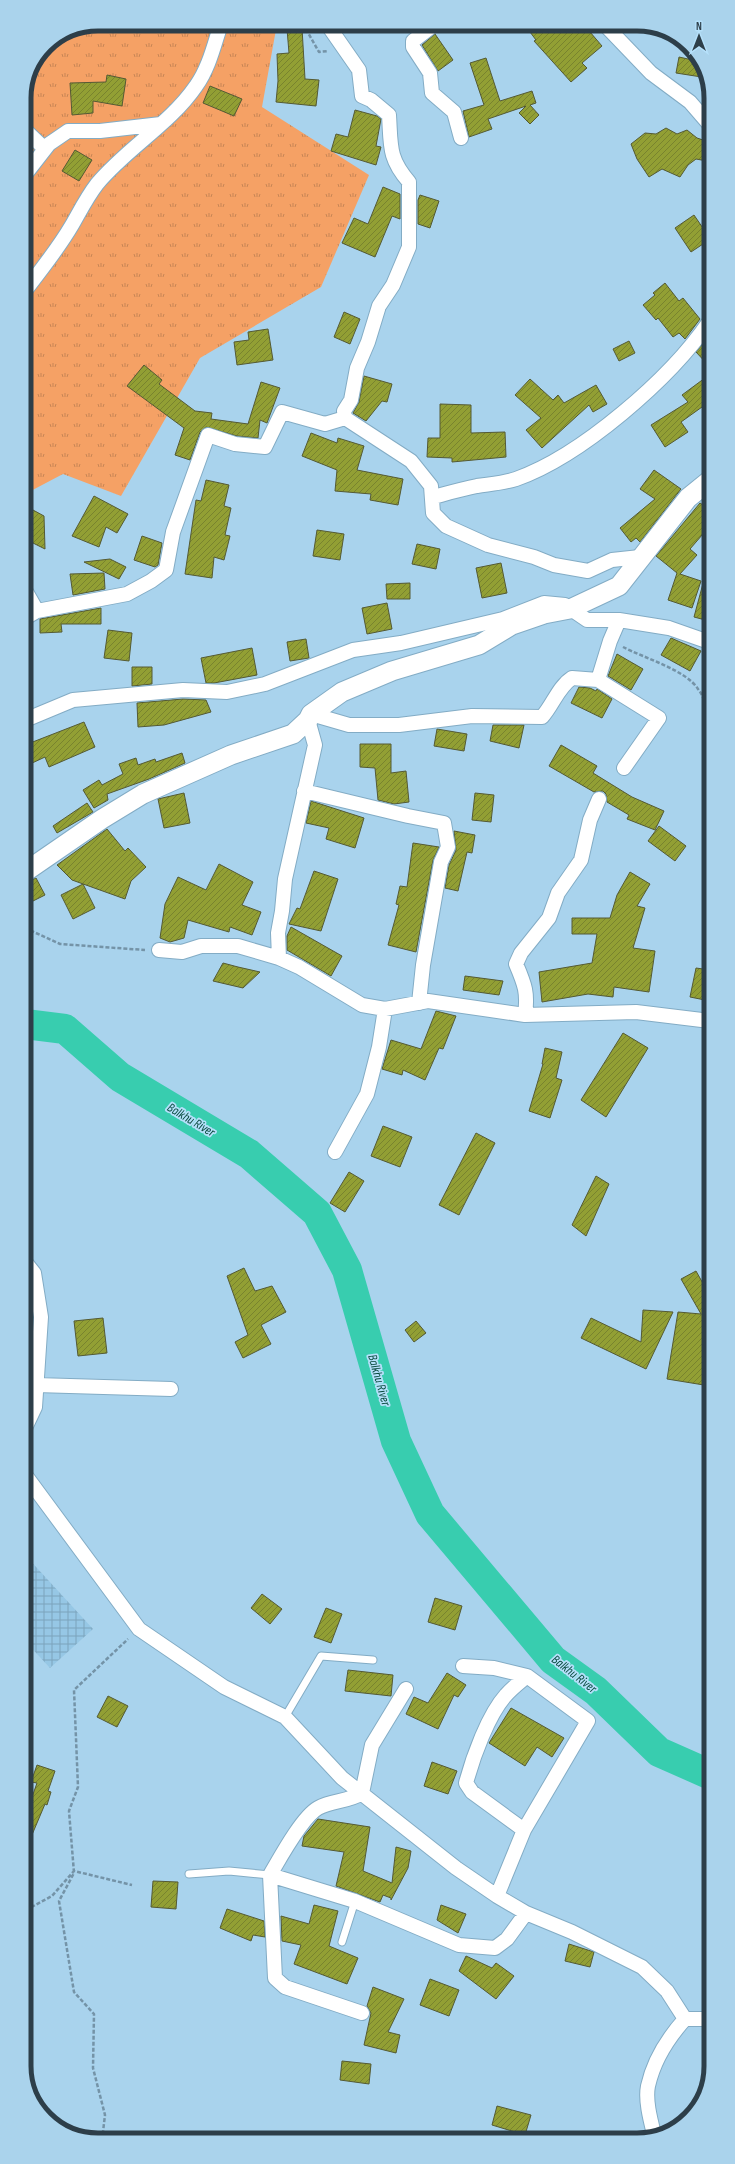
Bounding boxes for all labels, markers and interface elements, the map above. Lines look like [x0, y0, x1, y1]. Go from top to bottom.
north arrow [679, 16, 719, 56]
text: N [696, 20, 702, 33]
water label: Balkhu River [164, 1100, 219, 1141]
water label: Balkhu River [364, 1352, 394, 1409]
water label: Balkhu River [548, 1651, 601, 1697]

